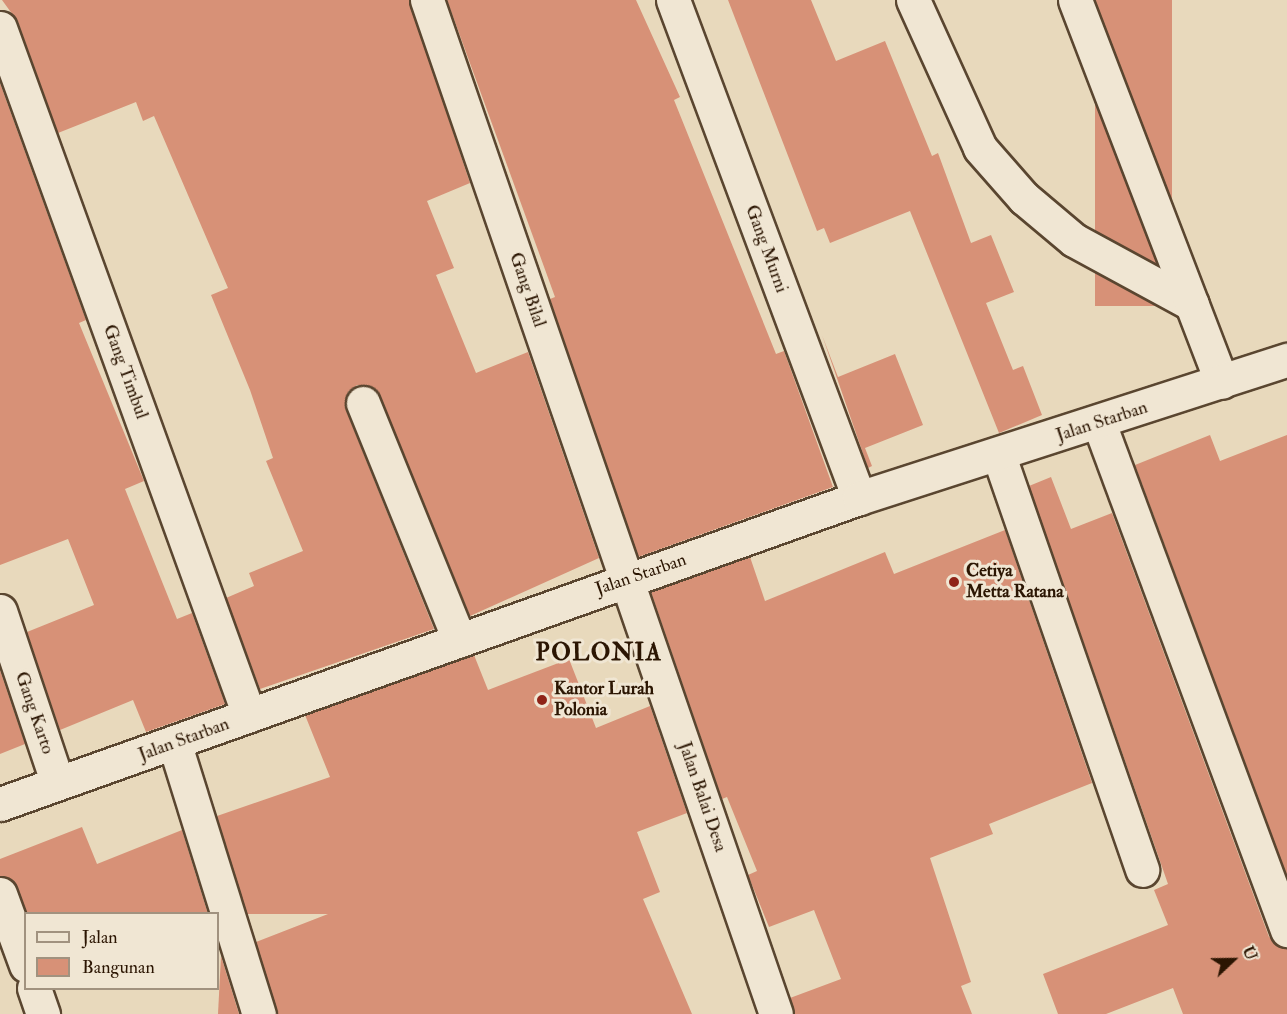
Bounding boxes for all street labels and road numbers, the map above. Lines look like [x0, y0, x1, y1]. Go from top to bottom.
street label: Gang Murni [740, 202, 792, 296]
street label: Gang Bilal [504, 250, 550, 330]
street label: Gang Timbul [98, 322, 152, 422]
street label: Jalan Starban [1054, 397, 1150, 447]
street label: Jalan Starban [593, 549, 689, 601]
street label: Gang Karto [10, 669, 58, 757]
street label: Jalan Starban [136, 714, 232, 766]
street label: Jalan Balai Desa [673, 739, 731, 855]

